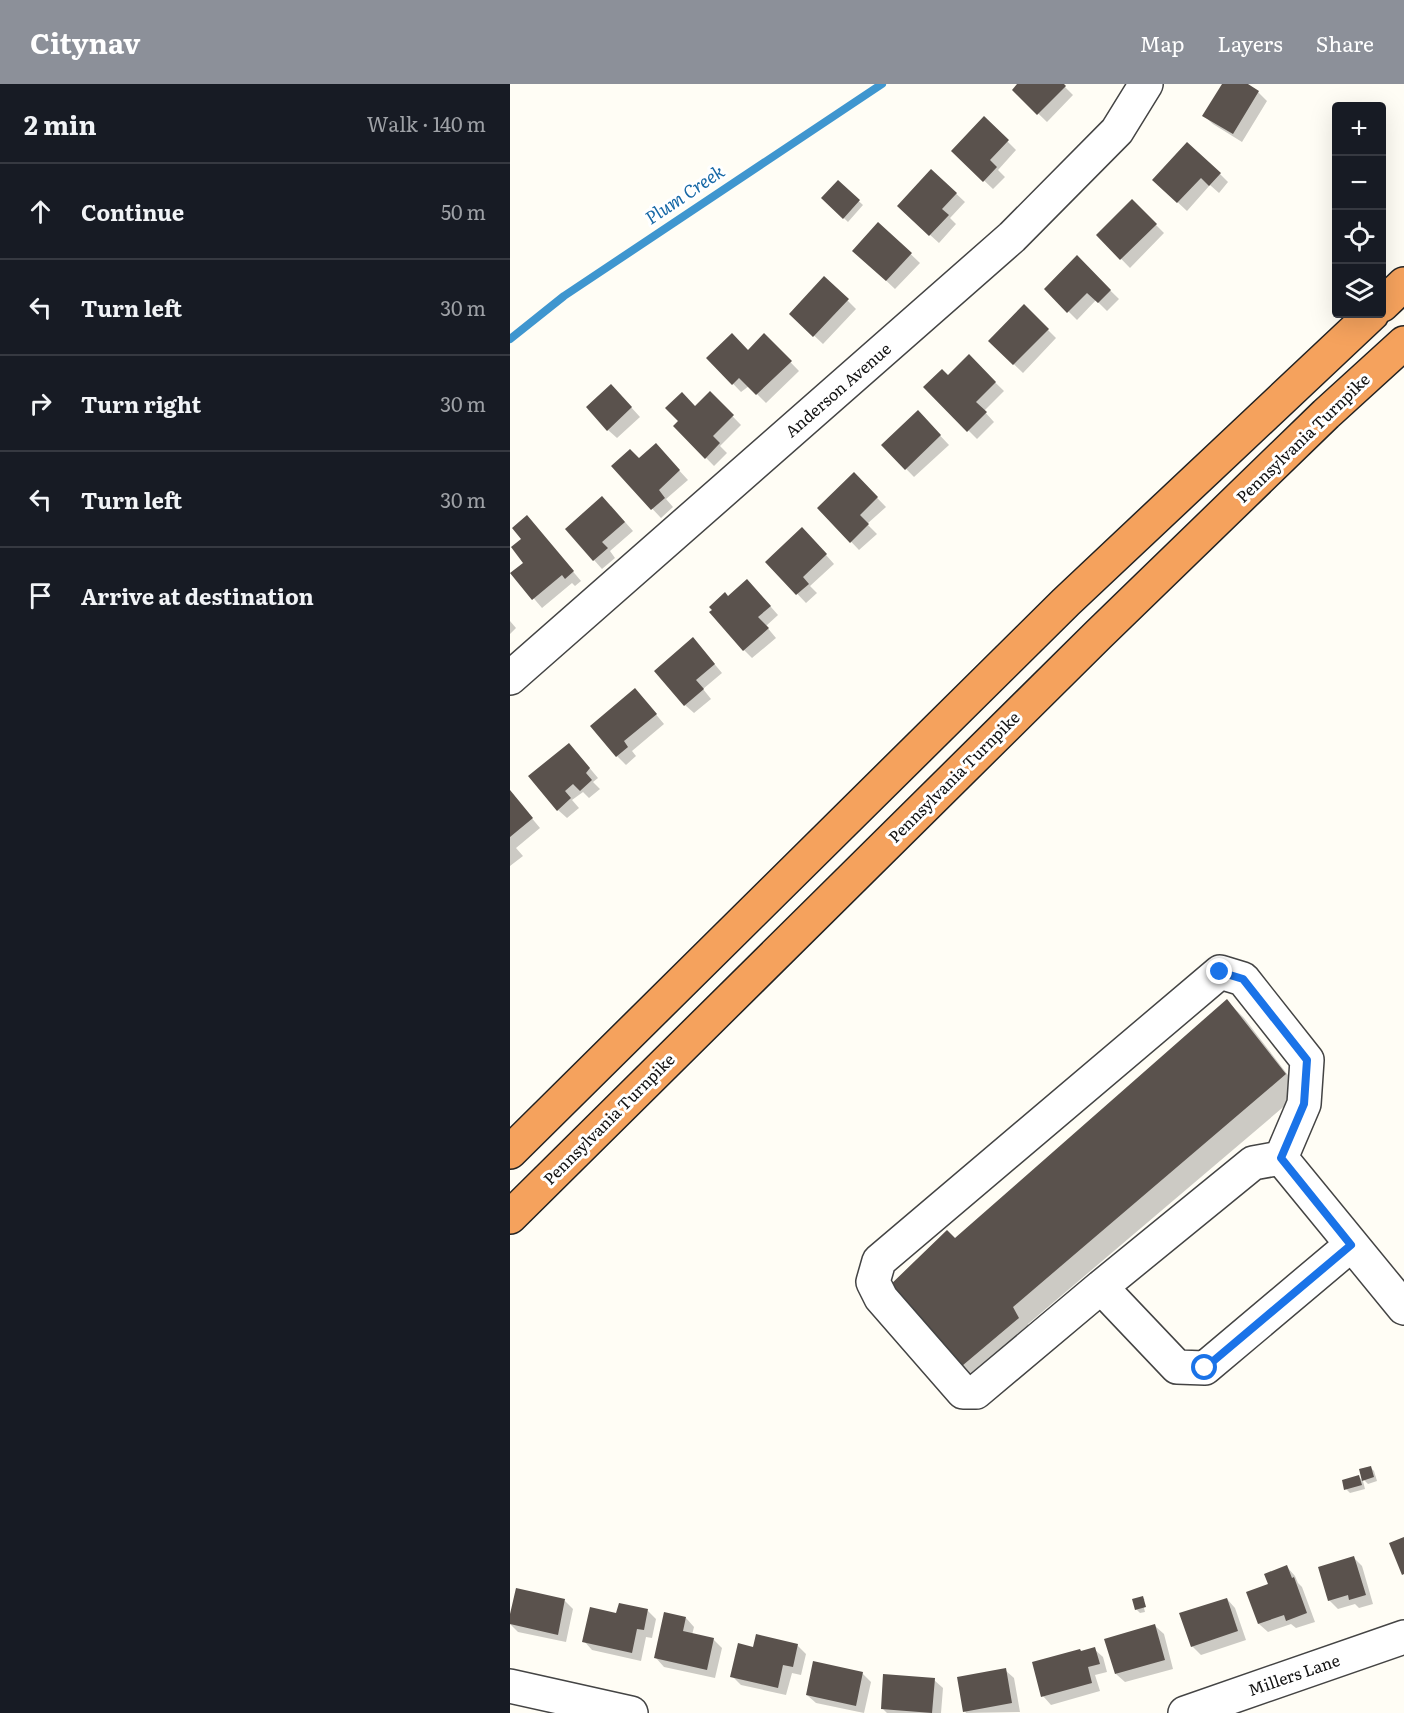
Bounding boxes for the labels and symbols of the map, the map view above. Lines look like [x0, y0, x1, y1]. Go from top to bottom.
water label: Plum Creek [639, 157, 729, 230]
street label: Anderson Avenue [779, 336, 896, 442]
street label: Pennsylvania Turnpike [1230, 367, 1374, 508]
street label: Pennsylvania Turnpike [882, 705, 1025, 848]
route end [1206, 958, 1232, 984]
street label: Pennsylvania Turnpike [537, 1047, 680, 1190]
route start [1191, 1354, 1217, 1380]
street label: Millers Lane [1245, 1647, 1343, 1701]

